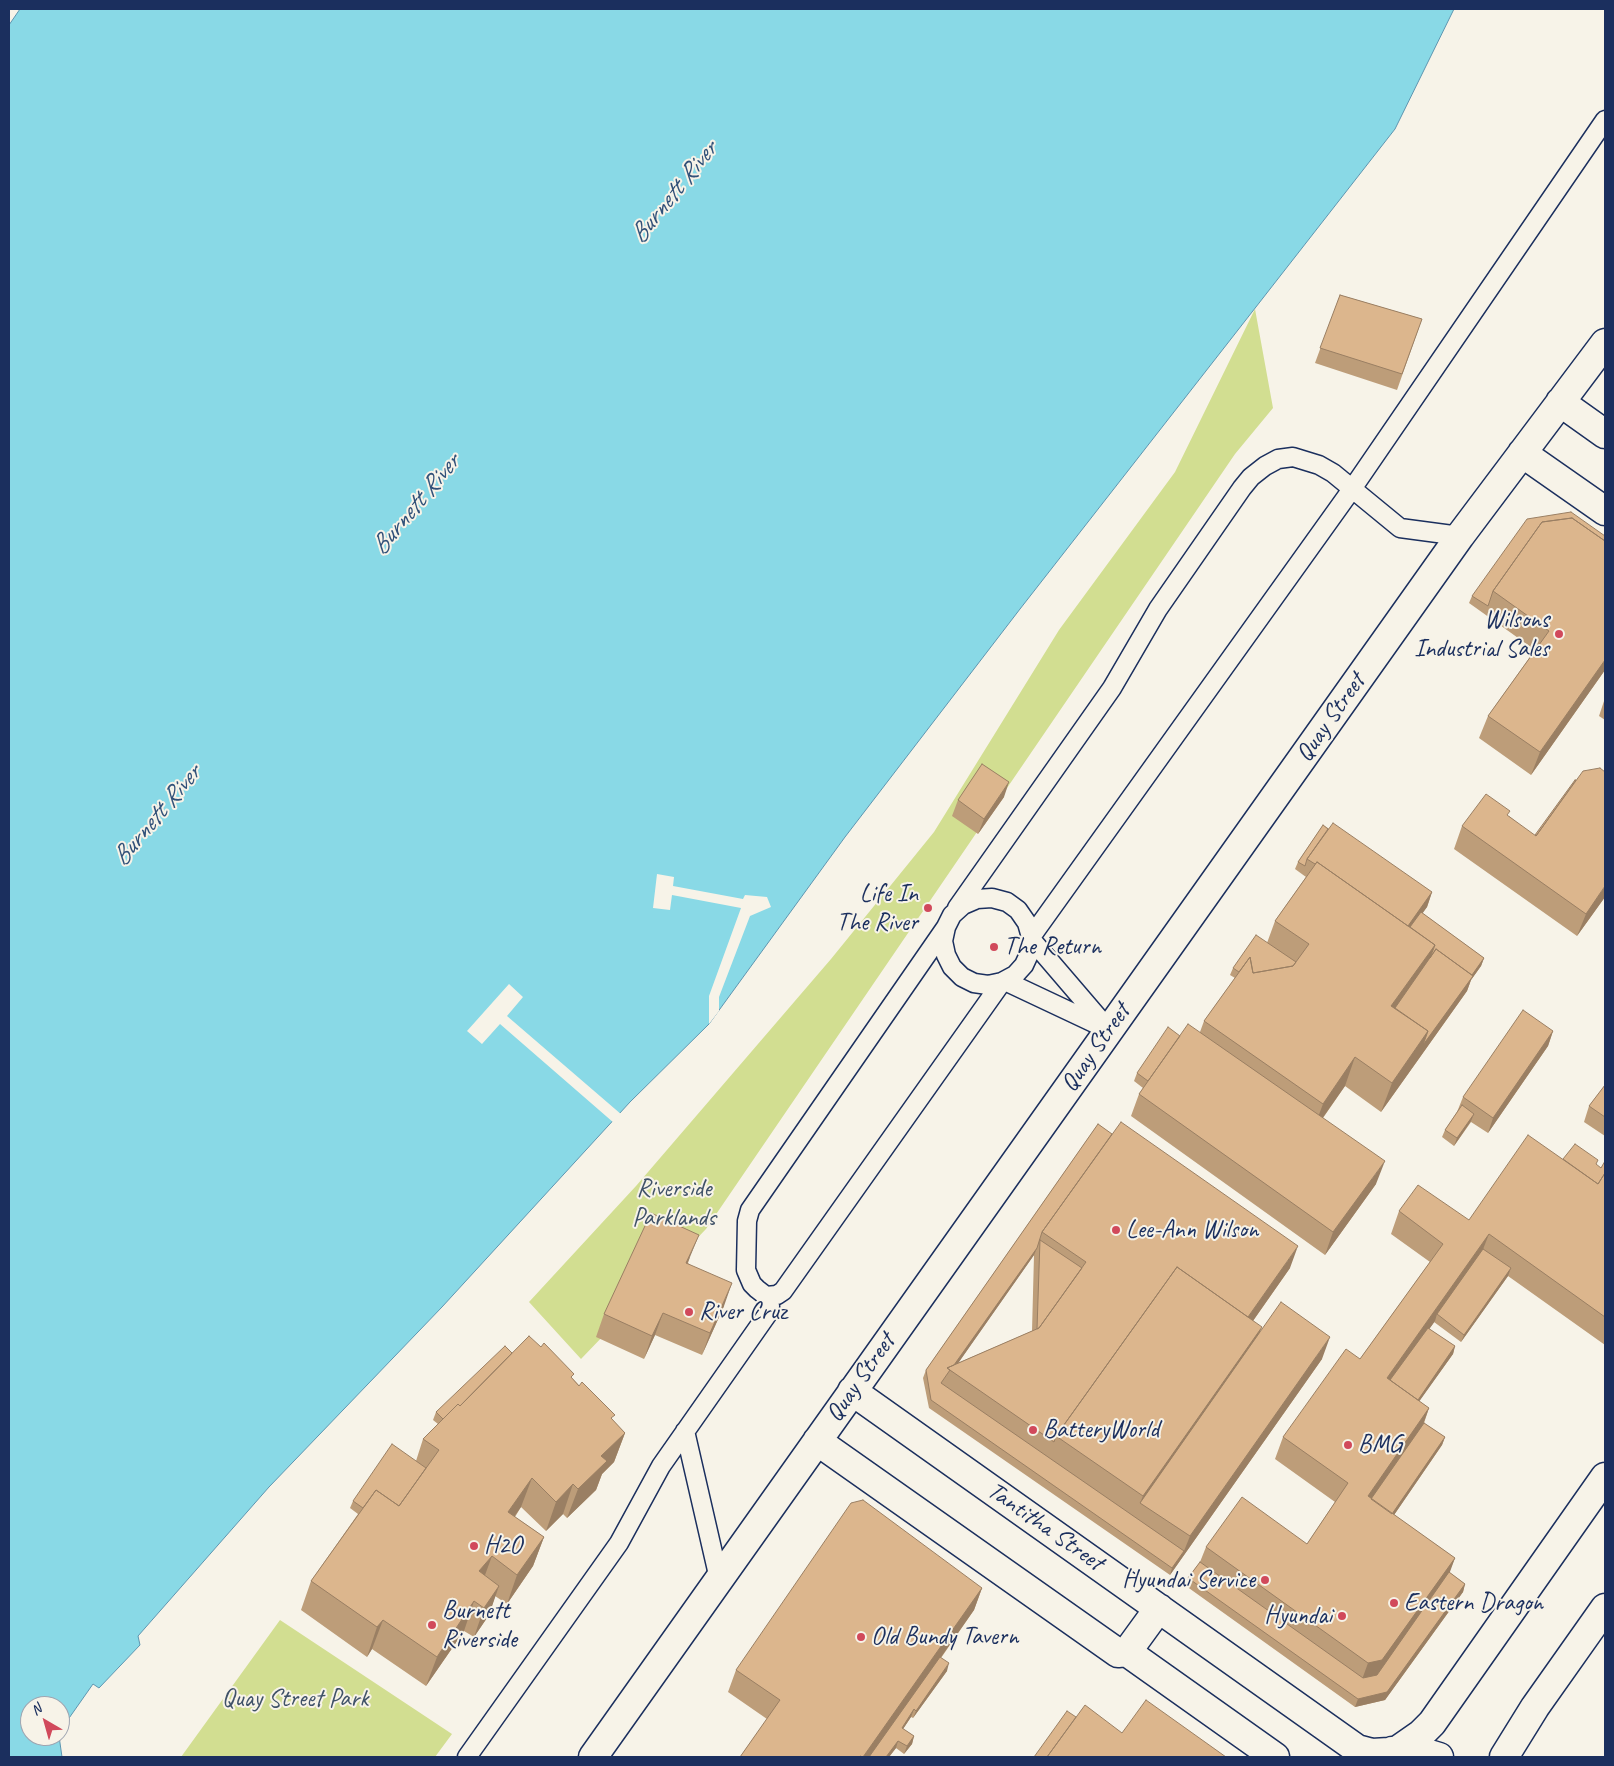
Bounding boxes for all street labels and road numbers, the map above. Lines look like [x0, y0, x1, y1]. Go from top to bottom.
street label: Quay Street [1290, 668, 1372, 768]
street label: Quay Street [1055, 998, 1137, 1098]
street label: Quay Street [820, 1328, 902, 1428]
street label: Tantitha Street [981, 1476, 1109, 1578]

